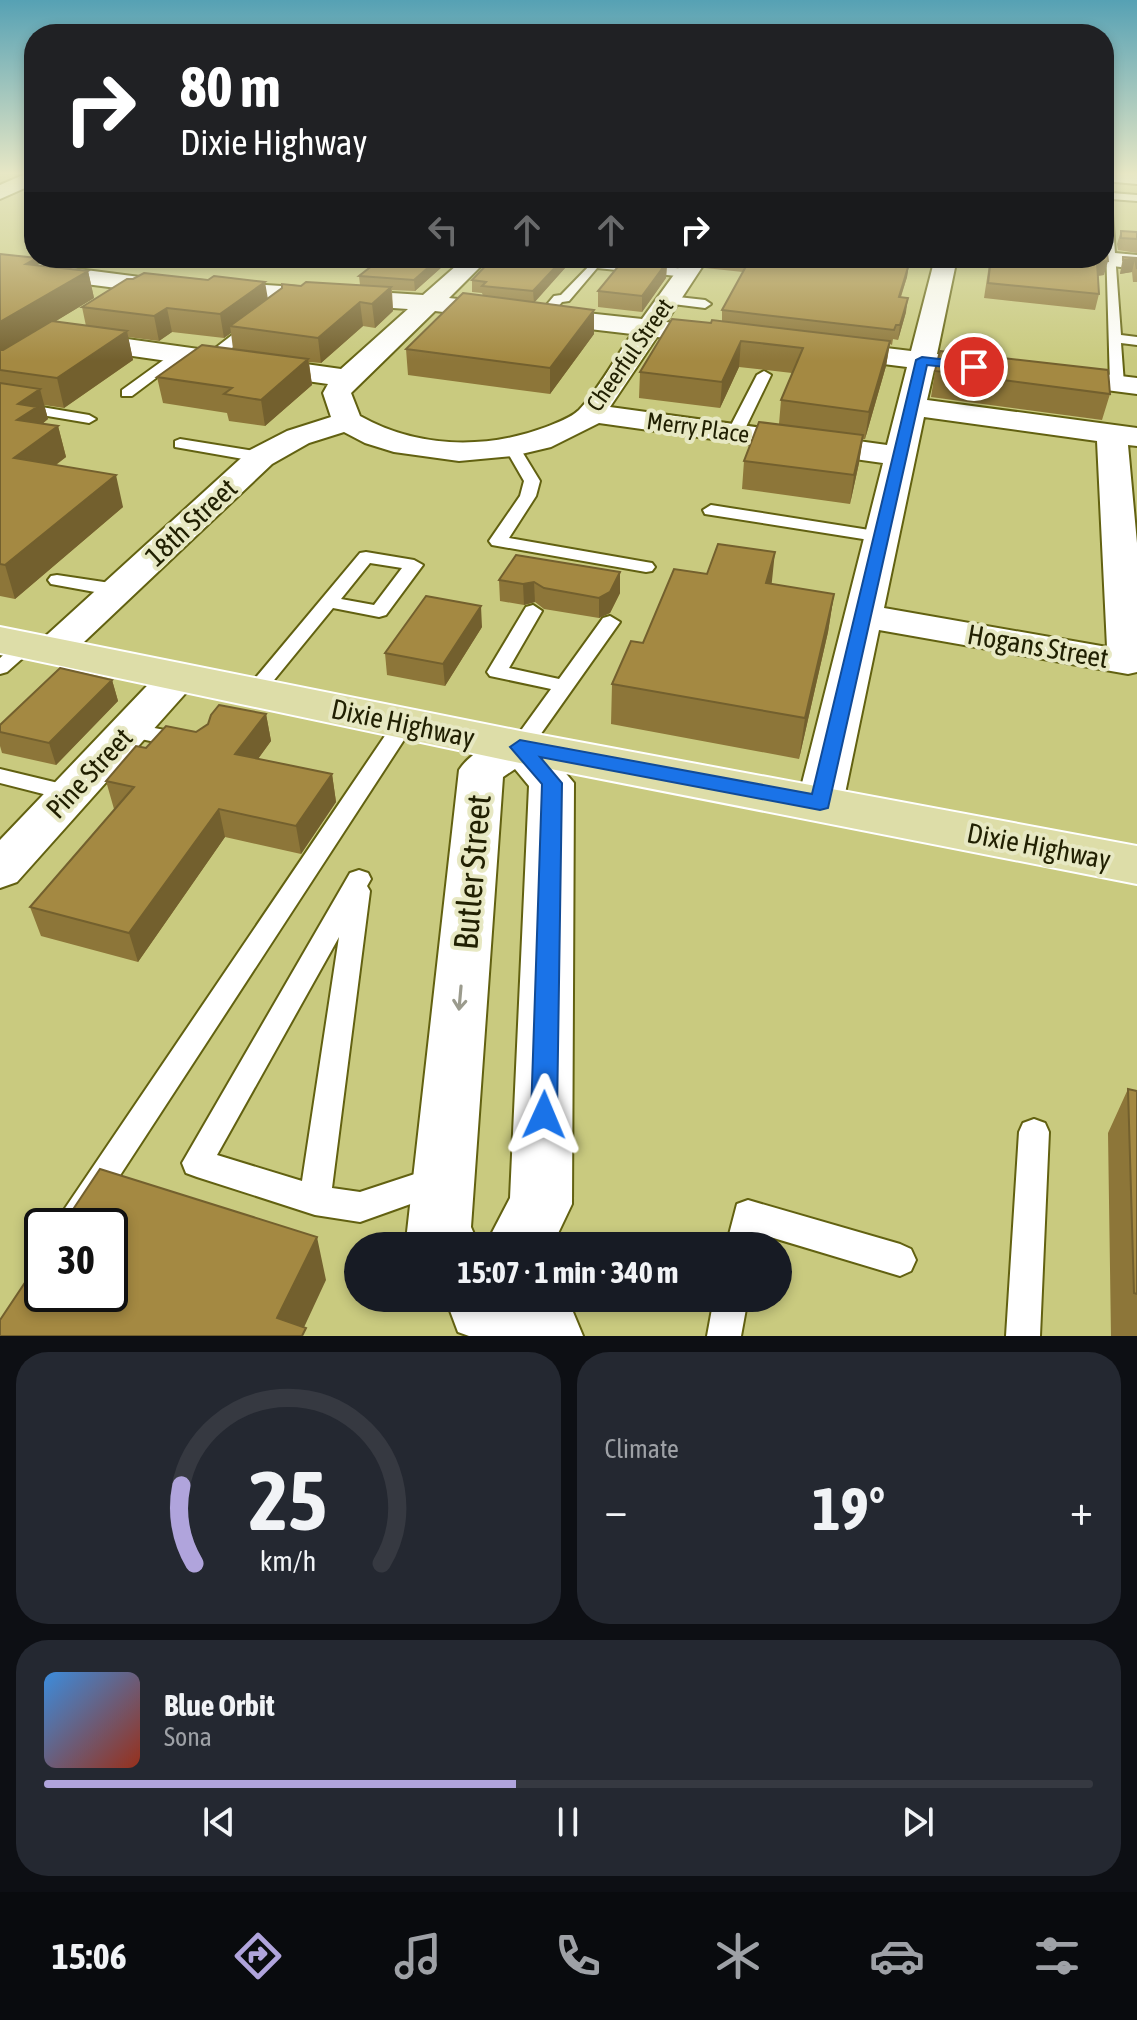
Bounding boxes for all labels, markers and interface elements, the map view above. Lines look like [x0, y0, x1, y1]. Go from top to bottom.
text: 80 m [180, 55, 281, 119]
icon: right [48, 56, 152, 160]
text: Dixie Highway [180, 121, 367, 163]
icon: left [421, 208, 465, 252]
icon: ahead [505, 208, 549, 252]
icon: ahead [589, 208, 633, 252]
icon: right [673, 208, 717, 252]
street label: Cheerful Street [581, 293, 678, 416]
pin [940, 333, 1008, 401]
icon: arrive [952, 345, 996, 389]
street label: Merry Place [645, 407, 751, 448]
street label: 18th Street [139, 472, 243, 572]
street label: Hogans Street [965, 618, 1111, 674]
street label: Dixie Highway [328, 692, 478, 754]
street label: Pine Street [39, 721, 139, 825]
street label: Butler Street [445, 793, 498, 951]
street label: Dixie Highway [964, 816, 1114, 876]
one-way arrow [452, 984, 467, 1011]
position arrow [502, 1073, 586, 1157]
speed limit sign: 30 [24, 1208, 128, 1312]
text: 15:07 · 1 min · 340 m [458, 1255, 678, 1289]
text: Climate [605, 1434, 679, 1464]
text: 25 [249, 1452, 327, 1548]
text: 19° [812, 1474, 885, 1543]
text: − [605, 1484, 627, 1534]
text: + [1070, 1484, 1093, 1534]
text: km/h [260, 1544, 317, 1577]
text: Blue Orbit [164, 1688, 275, 1722]
text: Sona [164, 1722, 212, 1752]
icon: previous [197, 1800, 241, 1844]
icon: pause [546, 1800, 590, 1844]
icon: next [896, 1800, 940, 1844]
icon: directions [230, 1928, 286, 1984]
icon: music [390, 1928, 446, 1984]
icon: phone [550, 1928, 606, 1984]
icon: climate [710, 1928, 766, 1984]
icon: car [869, 1928, 925, 1984]
icon: filters [1029, 1928, 1085, 1984]
text: 15:06 [52, 1935, 127, 1977]

